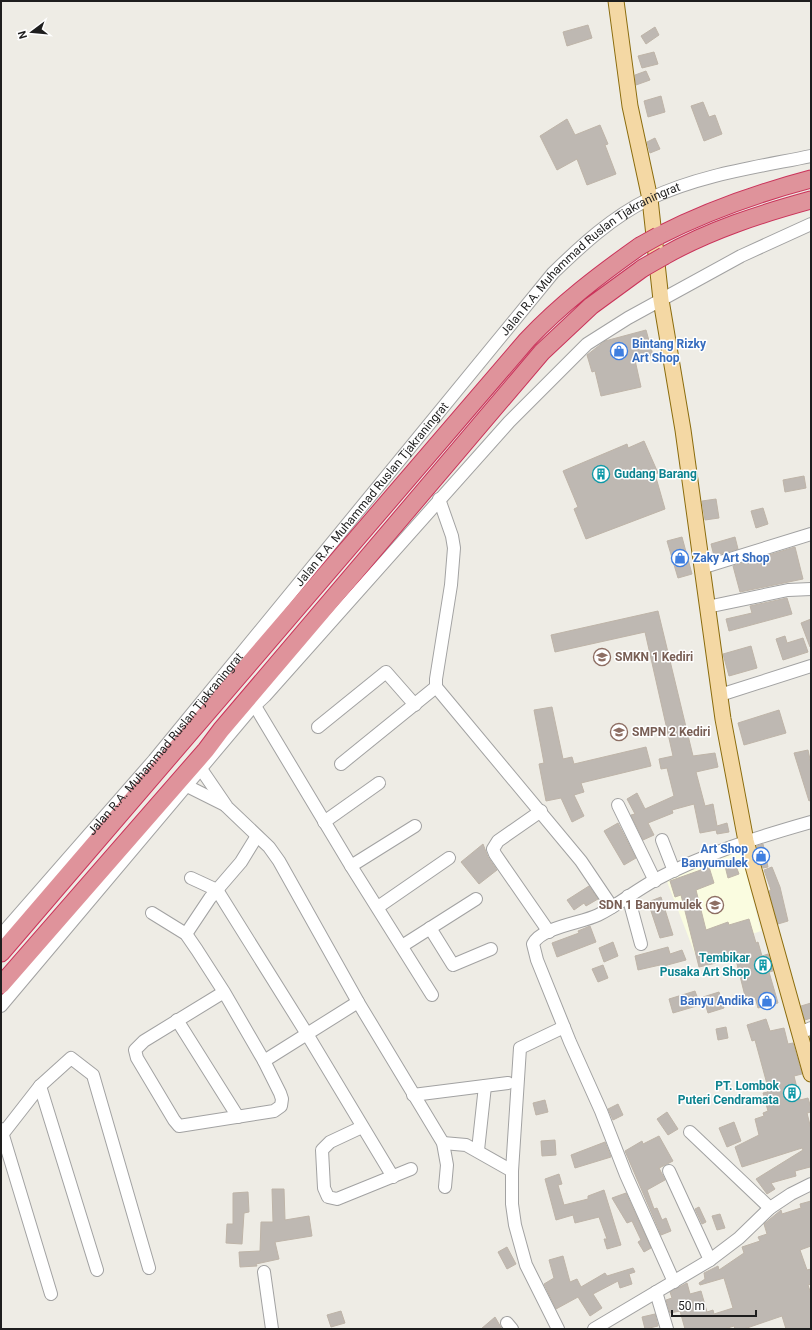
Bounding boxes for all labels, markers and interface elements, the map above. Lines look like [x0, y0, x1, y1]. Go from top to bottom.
north arrow [12, 12, 52, 52]
text: N [15, 29, 30, 40]
street label: Jalan R.A. Muhammad Ruslan Tjakraningrat [498, 180, 682, 338]
place label: Bintang Rizky Art Shop [632, 337, 707, 365]
shop icon: Bintang Rizky Art Shop [609, 341, 629, 361]
street label: Jalan R.A. Muhammad Ruslan Tjakraningrat [292, 399, 451, 589]
building icon: Gudang Barang [591, 464, 611, 484]
place label: Gudang Barang [614, 467, 697, 481]
shop icon: Zaky Art Shop [670, 548, 690, 568]
place label: Zaky Art Shop [693, 551, 770, 565]
school or university icon: SMKN 1 Kediri [592, 647, 612, 667]
street label: Jalan R.A. Muhammad Ruslan Tjakraningrat [85, 650, 246, 838]
place label: SMKN 1 Kediri [615, 650, 693, 664]
school or university icon: SMPN 2 Kediri [609, 722, 629, 742]
place label: SMPN 2 Kediri [632, 725, 710, 739]
place label: Art Shop Banyumulek [681, 842, 749, 870]
shop icon: Art Shop Banyumulek [751, 846, 771, 866]
school or university icon: SDN 1 Banyumulek [705, 895, 725, 915]
place label: SDN 1 Banyumulek [599, 898, 703, 912]
place label: Tembikar Pusaka Art Shop [660, 951, 751, 979]
building icon: Tembikar Pusaka Art Shop [753, 955, 773, 975]
shop icon: Banyu Andika [757, 991, 777, 1011]
place label: Banyu Andika [680, 994, 755, 1008]
place label: PT. Lombok Puteri Cendramata [678, 1079, 780, 1107]
building icon: PT. Lombok Puteri Cendramata [782, 1083, 802, 1103]
scale bar [672, 1292, 756, 1318]
text: 50 m [678, 1299, 705, 1313]

